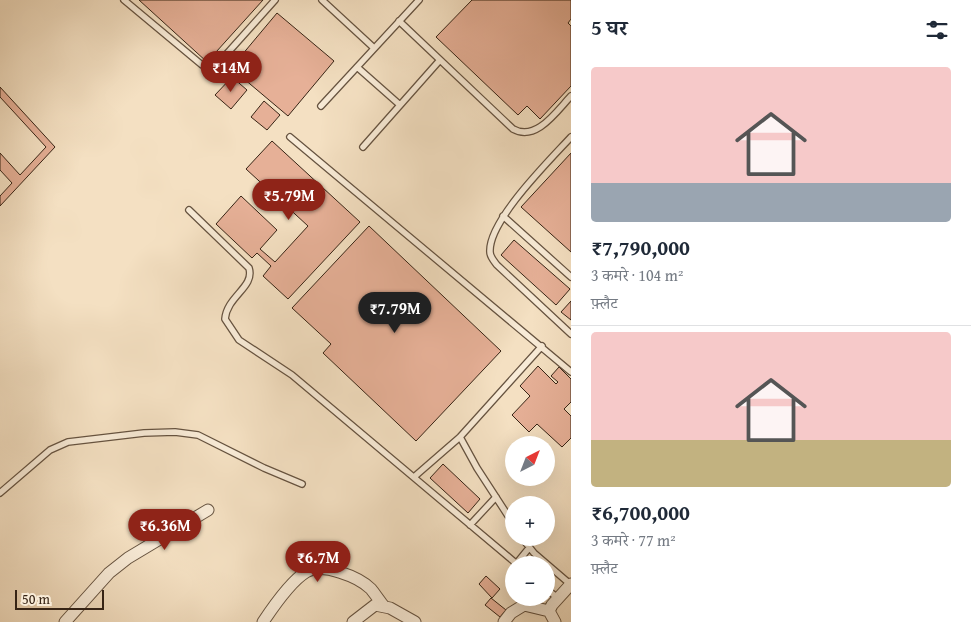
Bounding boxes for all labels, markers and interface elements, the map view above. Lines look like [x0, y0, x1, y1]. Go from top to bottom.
text: 5 घर [591, 12, 627, 43]
icon: filters [923, 16, 951, 44]
pin: ₹14M [201, 51, 261, 93]
text: ₹14M [212, 55, 250, 79]
icon: home [726, 99, 816, 189]
pin: ₹5.79M [248, 178, 330, 221]
text: ₹5.79M [263, 183, 315, 207]
text: ₹7,790,000 [591, 232, 690, 263]
text: 3 कमरे · 104 m² [591, 263, 683, 287]
text: फ़्लैट [591, 291, 618, 315]
pin: ₹7.79M [354, 292, 436, 334]
text: ₹7.79M [369, 296, 421, 320]
icon: home [726, 365, 816, 455]
north arrow [505, 436, 555, 486]
map controls [505, 436, 555, 606]
button: + [505, 496, 555, 546]
text: ₹6,700,000 [591, 497, 690, 528]
pin: ₹6.36M [124, 508, 206, 551]
text: ₹6.36M [139, 513, 191, 537]
text: 3 कमरे · 77 m² [591, 528, 676, 552]
pin: ₹6.7M [283, 540, 353, 583]
text: ₹6.7M [296, 545, 340, 569]
button: − [505, 556, 555, 606]
text: फ़्लैट [591, 556, 618, 580]
scale bar [15, 587, 104, 610]
text: 50 m [22, 589, 50, 609]

